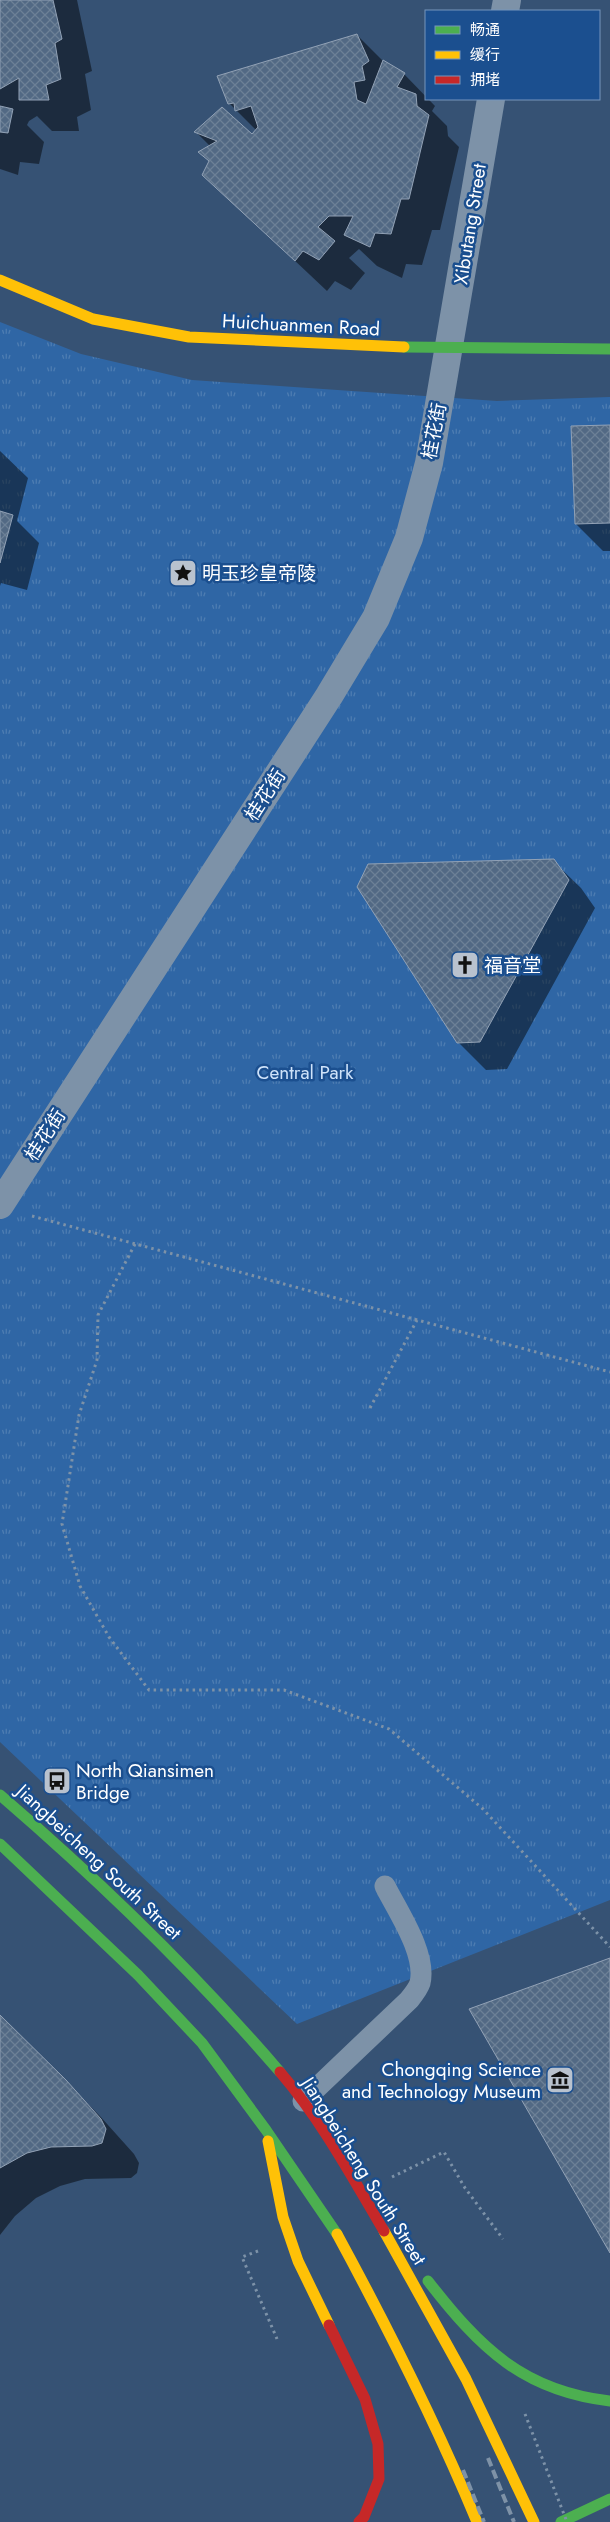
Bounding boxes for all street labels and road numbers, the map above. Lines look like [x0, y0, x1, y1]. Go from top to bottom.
street label: Xibutang Street [447, 161, 493, 286]
street label: Huichuanmen Road [221, 307, 381, 343]
street label: 桂花街 [415, 400, 453, 462]
street label: 桂花街 [238, 764, 292, 826]
street label: 桂花街 [18, 1104, 72, 1166]
street label: Jiangbeicheng South Street [8, 1776, 188, 1946]
street label: Jiangbeicheng South Street [294, 2069, 433, 2270]

